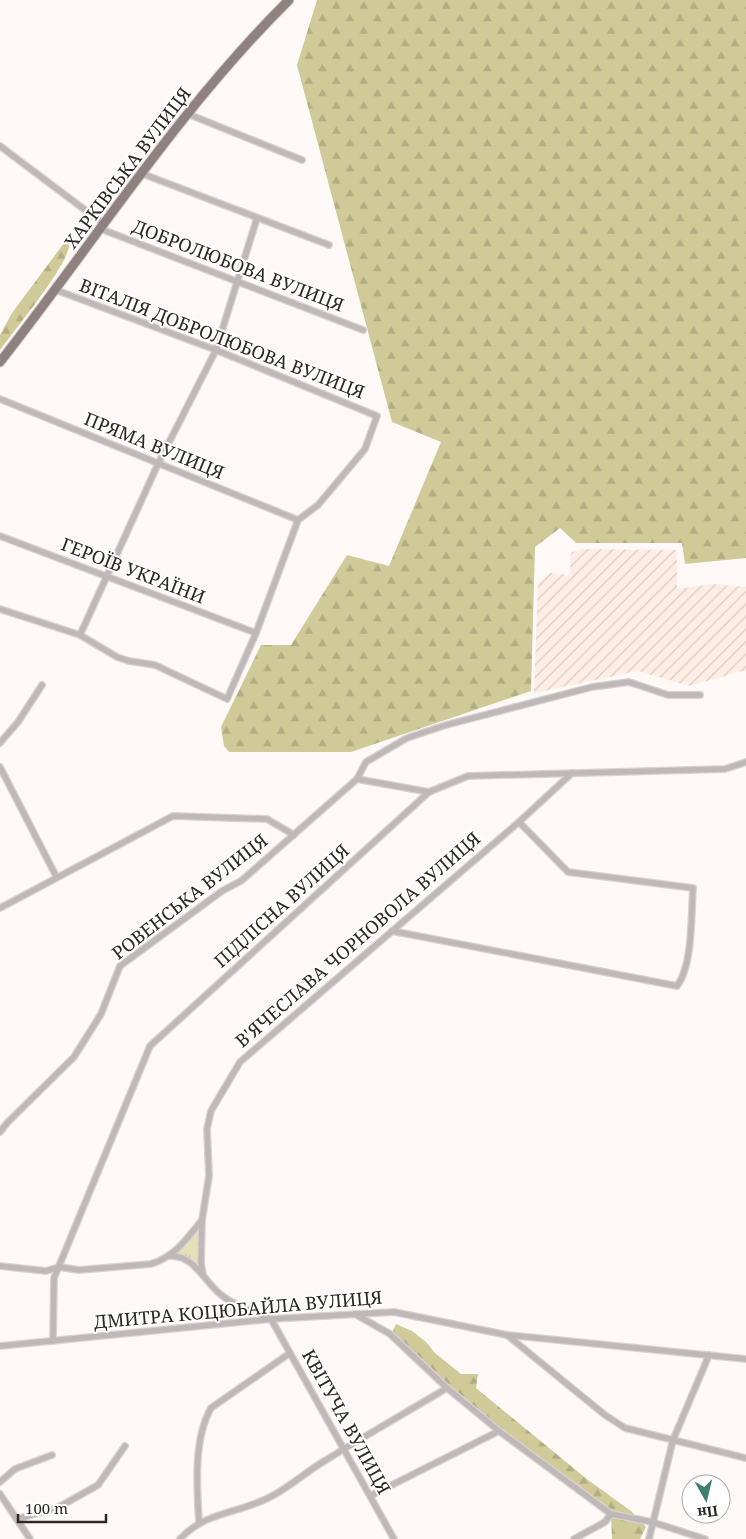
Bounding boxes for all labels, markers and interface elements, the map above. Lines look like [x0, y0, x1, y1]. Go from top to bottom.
street label: ХАРКІВСЬКА ВУЛИЦЯ [59, 82, 196, 253]
street label: ДОБРОЛЮБОВА ВУЛИЦЯ [129, 214, 348, 317]
street label: ВІТАЛІЯ ДОБРОЛЮБОВА ВУЛИЦЯ [76, 272, 369, 404]
street label: ПРЯМА ВУЛИЦЯ [81, 406, 228, 484]
street label: ГЕРОЇВ УКРАЇНИ [58, 532, 209, 609]
street label: В'ЯЧЕСЛАВА ЧОРНОВОЛА ВУЛИЦЯ [230, 826, 485, 1052]
street label: РОВЕНСЬКА ВУЛИЦЯ [107, 828, 272, 965]
street label: ПІДЛІСНА ВУЛИЦЯ [209, 838, 354, 972]
street label: ДМИТРА КОЦЮБАЙЛА ВУЛИЦЯ [93, 1284, 383, 1334]
street label: КВІТУЧА ВУЛИЦЯ [297, 1345, 397, 1498]
north arrow [681, 1474, 731, 1524]
scale bar [18, 1492, 105, 1524]
text: 100 m [25, 1498, 68, 1518]
text: Пн [696, 1502, 719, 1523]

